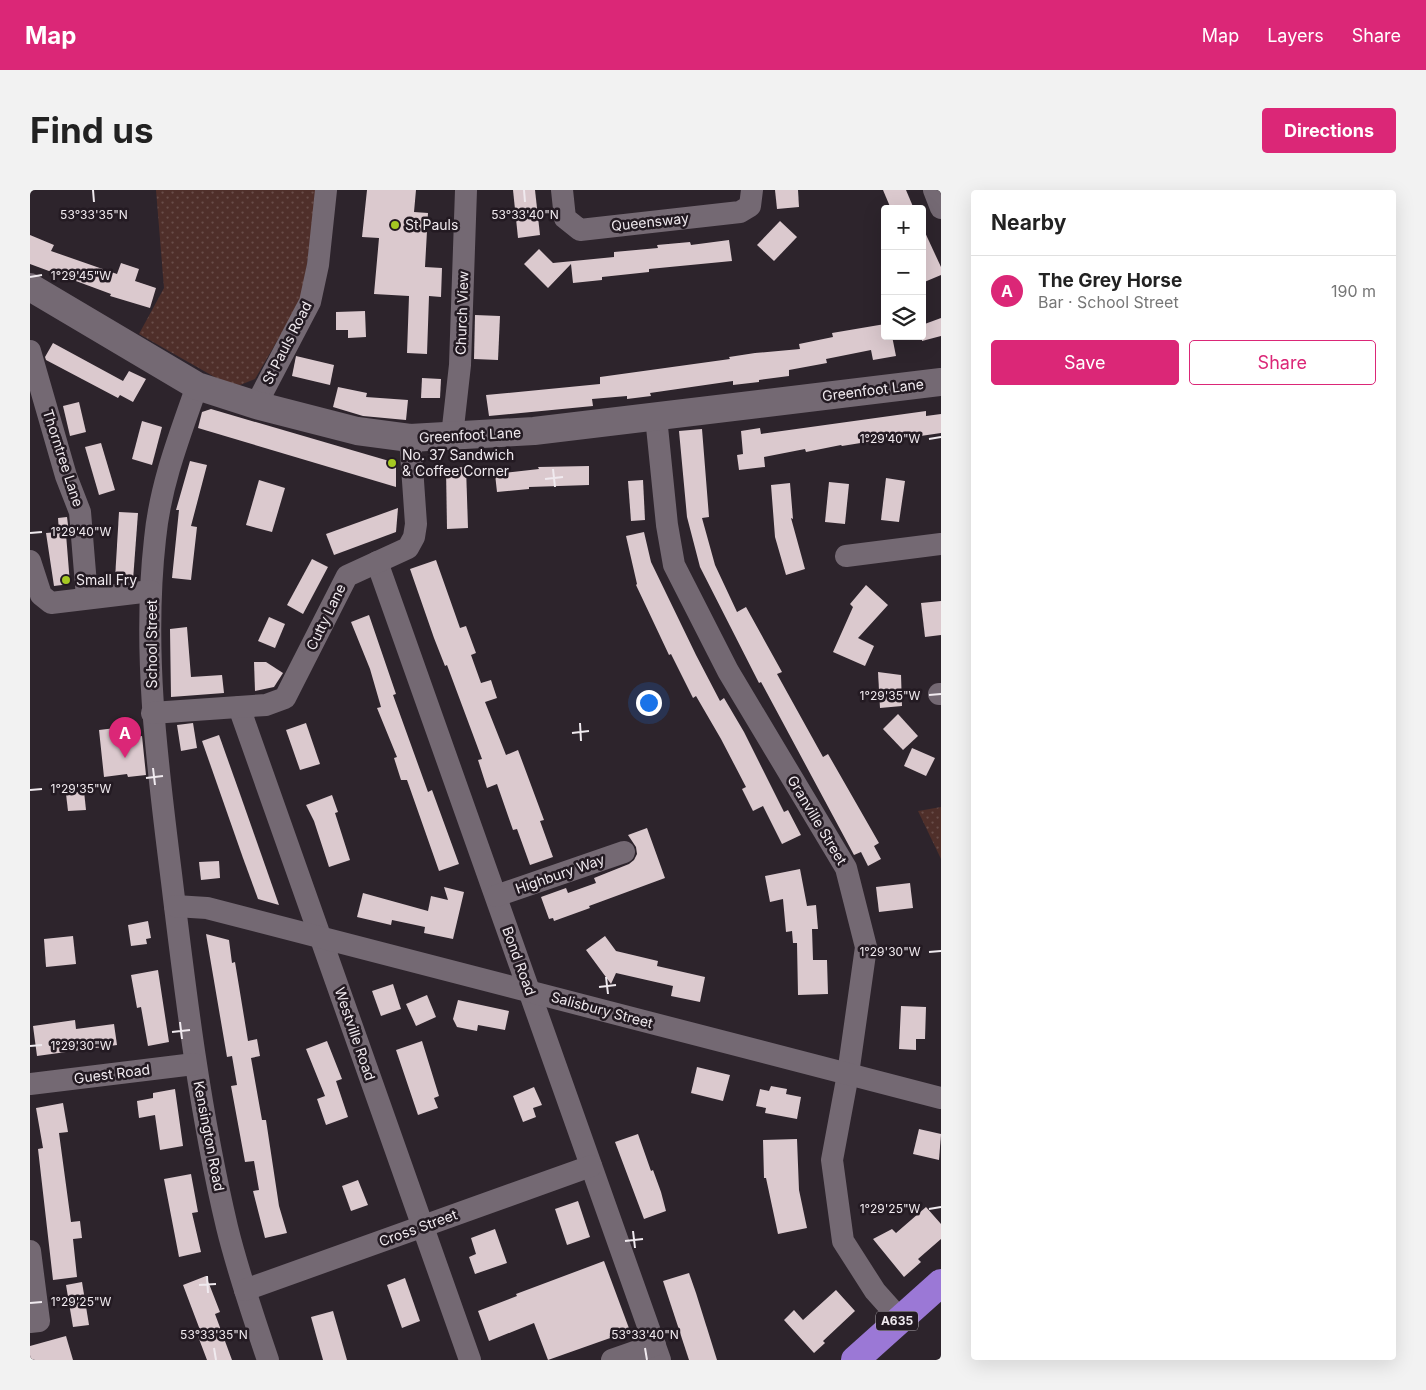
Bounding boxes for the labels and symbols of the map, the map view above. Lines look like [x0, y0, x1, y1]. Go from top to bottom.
text: 53°33'35"N [60, 207, 128, 222]
text: 53°33'40"N [491, 207, 559, 222]
street label: Queensway [610, 209, 690, 234]
place label: St Pauls [405, 216, 458, 233]
marker: St Pauls [389, 219, 401, 231]
text: 1°29'45"W [51, 268, 111, 283]
street label: Church View [452, 270, 471, 355]
street label: St Pauls Road [258, 298, 315, 387]
street label: Greenfoot Lane [821, 375, 925, 404]
street label: Thorntree Lane [40, 407, 87, 509]
street label: Greenfoot Lane [418, 423, 522, 446]
text: 1°29'40"W [860, 431, 921, 446]
place label: No. 37 Sandwich & Coffee Corner [402, 446, 514, 479]
marker: No. 37 Sandwich & Coffee Corner [386, 457, 398, 469]
text: 1°29'40"W [51, 524, 112, 539]
place label: Small Fry [76, 571, 137, 588]
marker: Small Fry [60, 574, 72, 586]
street label: Cutty Lane [302, 581, 349, 653]
street label: School Street [143, 599, 160, 688]
text: 1°29'35"W [860, 688, 921, 703]
your location [636, 690, 662, 716]
pin: A [109, 717, 141, 758]
street label: Granville Street [784, 772, 851, 868]
text: 1°29'35"W [51, 781, 112, 796]
street label: Highbury Way [513, 850, 607, 897]
street label: Bond Road [499, 924, 540, 998]
text: 1°29'30"W [859, 944, 921, 959]
street label: Westville Road [332, 985, 379, 1083]
street label: Salisbury Street [549, 988, 655, 1031]
text: 1°29'30"W [50, 1038, 112, 1053]
street label: Guest Road [73, 1060, 151, 1087]
street label: Kensington Road [190, 1079, 228, 1192]
text: 1°29'25"W [860, 1201, 921, 1216]
street label: Cross Street [376, 1205, 460, 1250]
text: 1°29'25"W [51, 1294, 112, 1309]
road number: A635 [876, 1312, 918, 1330]
text: 53°33'35"N [180, 1327, 248, 1342]
text: 53°33'40"N [611, 1327, 679, 1342]

